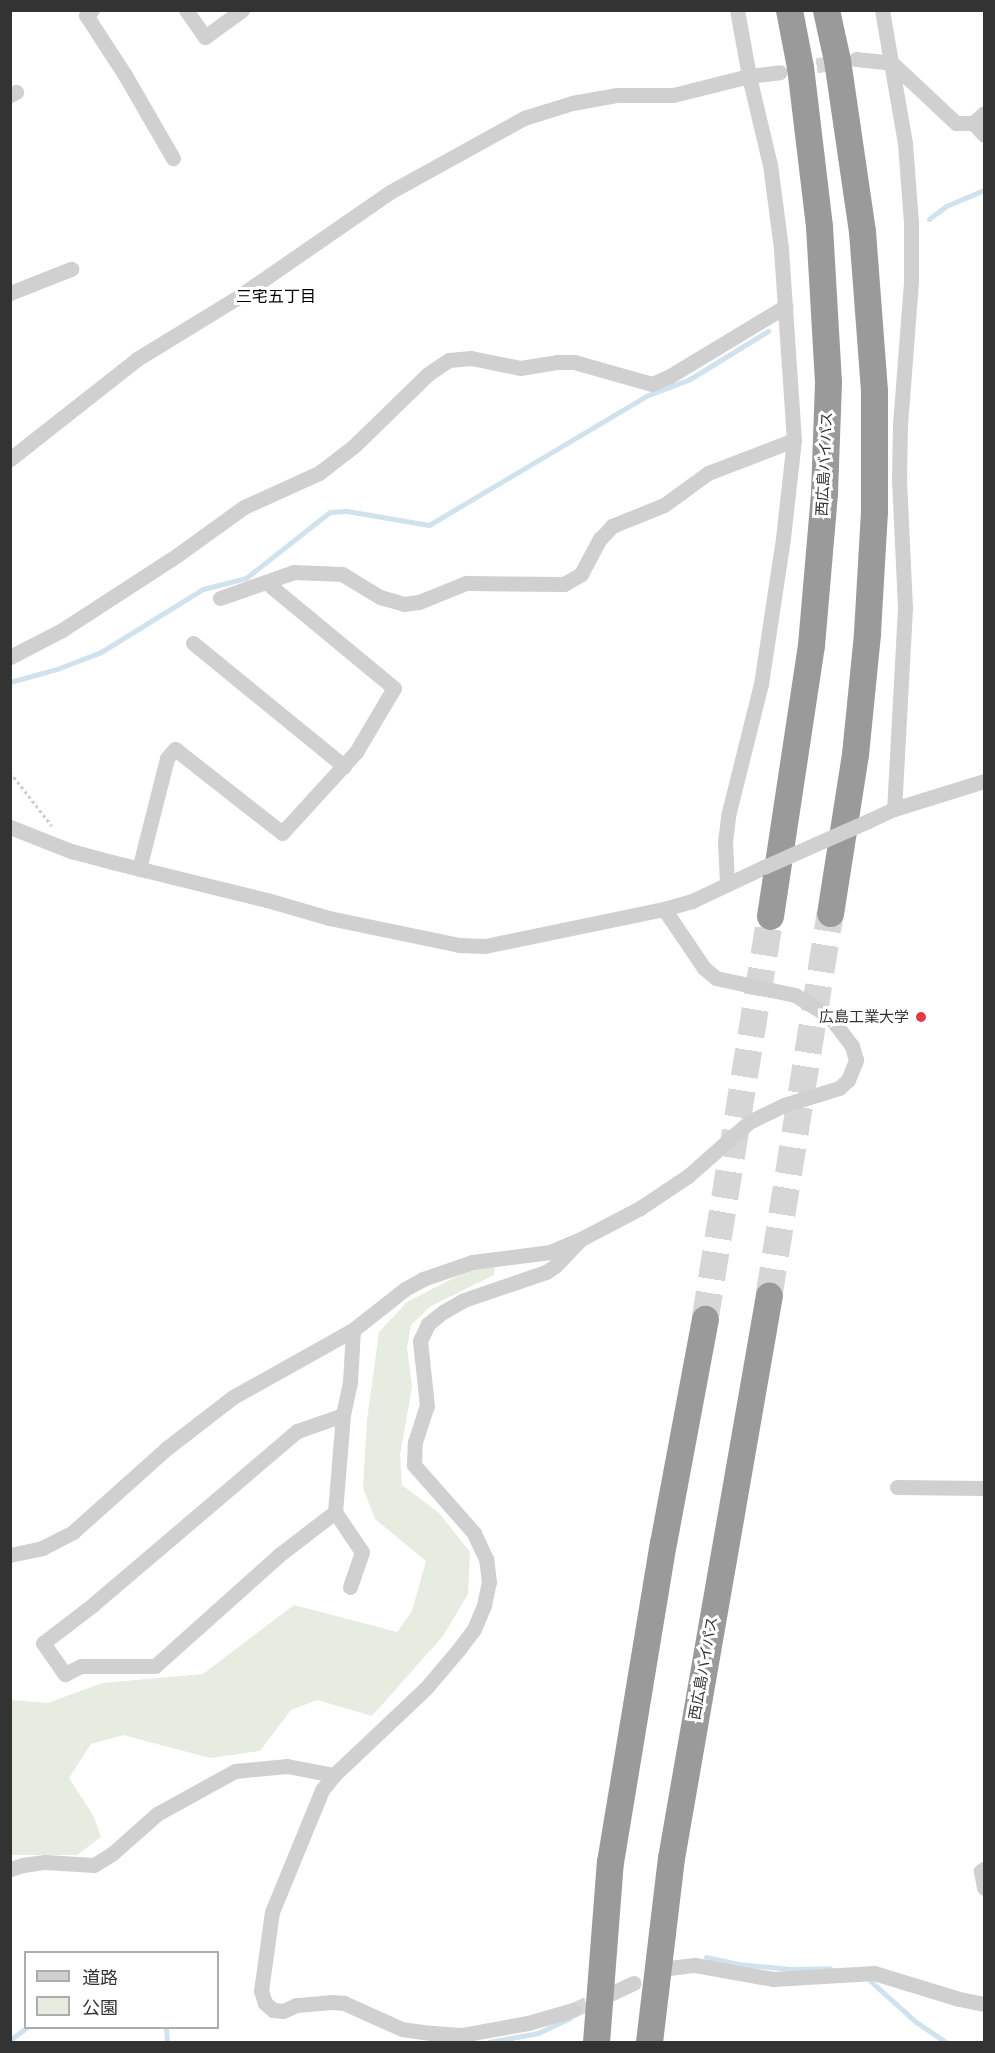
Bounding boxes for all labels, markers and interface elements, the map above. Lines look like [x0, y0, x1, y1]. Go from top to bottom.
district label: 三宅五丁目 [236, 286, 316, 306]
street label: 西広島バイパス [812, 411, 836, 517]
place label: 広島工業大学 [819, 1008, 909, 1026]
marker: 広島工業大学 [914, 1010, 928, 1024]
street label: 西広島バイパス [685, 1615, 721, 1721]
legend [24, 1951, 219, 2029]
text: 道路 [82, 1966, 118, 1989]
text: 公園 [82, 1996, 118, 2019]

